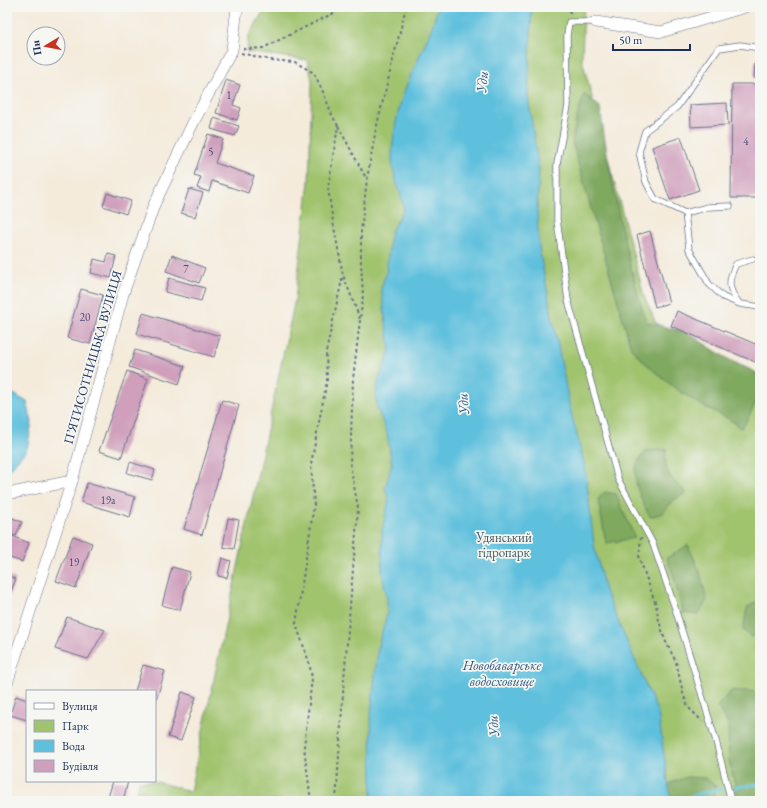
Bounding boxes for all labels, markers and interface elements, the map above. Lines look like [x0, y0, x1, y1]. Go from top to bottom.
north arrow [26, 26, 66, 66]
scale bar [613, 26, 690, 52]
text: 50 m [619, 32, 643, 48]
text: Пн [28, 38, 44, 56]
water label: Уди [472, 70, 492, 94]
house number: 1 [226, 88, 232, 102]
house number: 4 [743, 134, 749, 148]
house number: 5 [208, 144, 214, 158]
house number: 7 [183, 262, 189, 276]
street label: П’ЯТИСОТНИЦЬКА ВУЛИЦЯ [59, 268, 126, 446]
house number: 20 [80, 310, 90, 324]
water label: Уди [453, 392, 473, 416]
house number: 19а [101, 493, 116, 507]
park label: Удянський гідропарк [475, 529, 532, 561]
house number: 19 [69, 555, 80, 569]
water label: Новобаварське водосховище [462, 656, 541, 690]
legend [26, 690, 156, 782]
text: Вулиця [62, 698, 98, 714]
water label: Уди [483, 714, 503, 738]
text: Парк [62, 718, 89, 734]
text: Вода [62, 738, 85, 754]
text: Будівля [62, 758, 99, 774]

